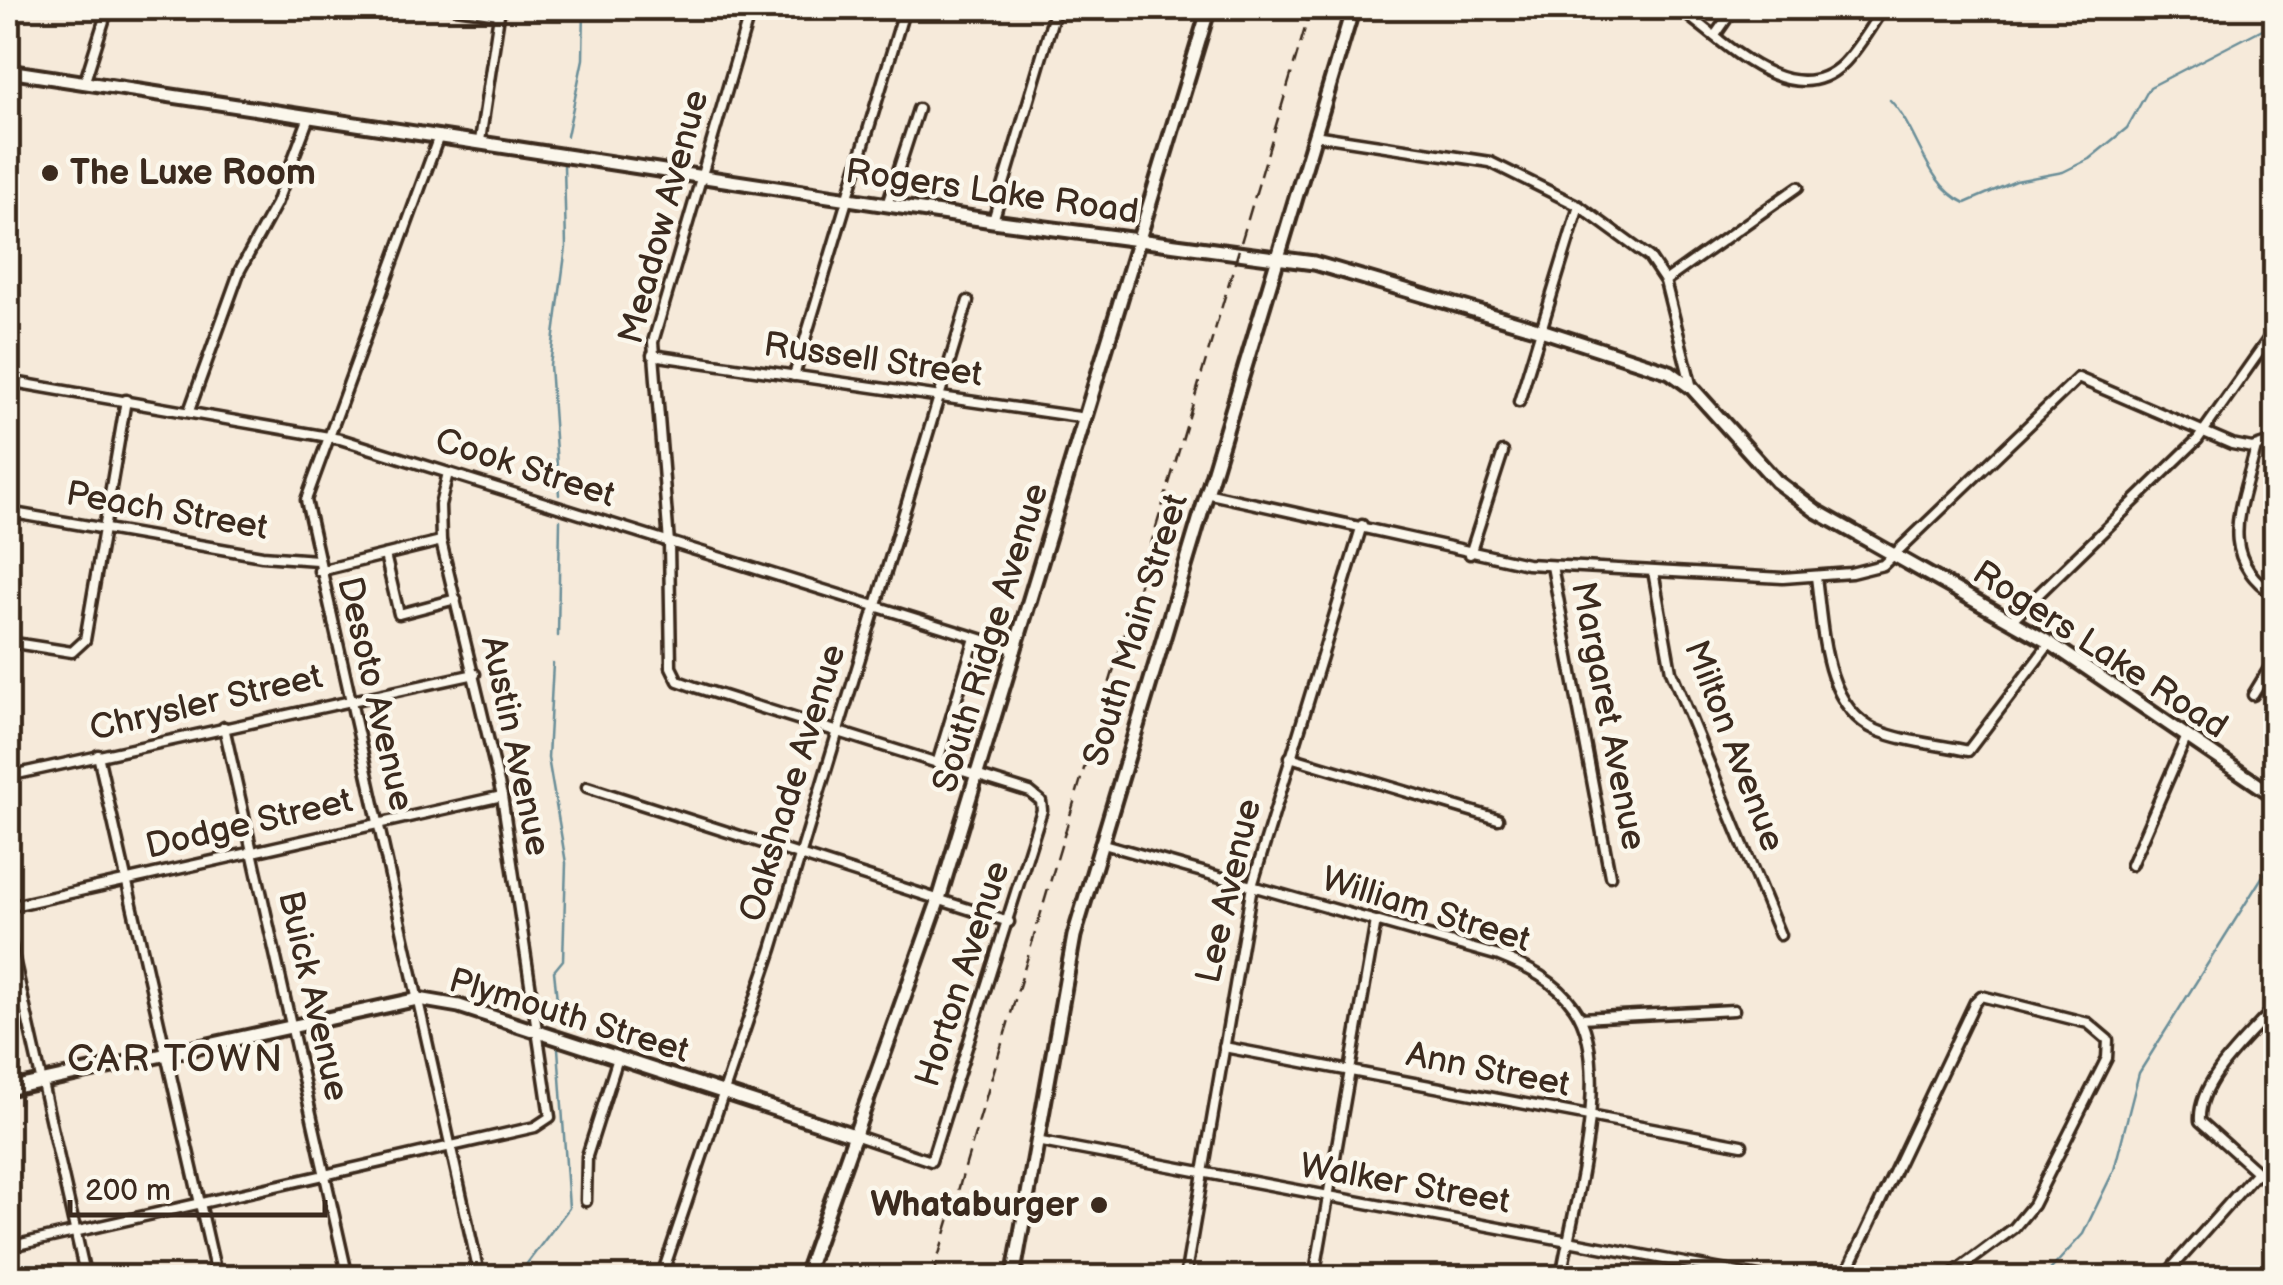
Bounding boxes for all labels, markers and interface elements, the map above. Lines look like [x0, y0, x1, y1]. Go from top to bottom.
street label: Meadow Avenue [609, 85, 719, 349]
street label: Rogers Lake Road [843, 150, 1141, 234]
place label: The Luxe Room [70, 152, 316, 195]
marker: The Luxe Room [39, 162, 61, 184]
street label: Russell Street [761, 323, 985, 397]
street label: Cook Street [430, 419, 621, 517]
street label: Peach Street [63, 472, 271, 550]
street label: South Ridge Avenue [924, 478, 1058, 798]
street label: South Main Street [1074, 488, 1198, 771]
street label: Rogers Lake Road [1964, 552, 2236, 748]
street label: Desoto Avenue [327, 573, 423, 815]
street label: Margaret Avenue [1561, 578, 1655, 854]
street label: Austin Avenue [471, 632, 559, 860]
street label: Milton Avenue [1674, 634, 1794, 858]
street label: Oakshade Avenue [730, 639, 856, 927]
street label: Chrysler Street [86, 655, 327, 751]
street label: Dodge Street [141, 779, 357, 869]
street label: Lee Avenue [1187, 795, 1271, 987]
street label: Horton Avenue [906, 856, 1020, 1092]
street label: William Street [1317, 858, 1536, 962]
street label: Buick Avenue [268, 887, 358, 1105]
street label: Plymouth Street [444, 959, 694, 1073]
street label: Ann Street [1403, 1033, 1574, 1107]
district label: CAR TOWN [67, 1037, 285, 1082]
street label: Walker Street [1297, 1144, 1514, 1224]
scale bar [70, 1155, 325, 1217]
text: 200 m [85, 1173, 171, 1209]
place label: Whataburger [870, 1184, 1080, 1227]
marker: Whataburger [1088, 1194, 1110, 1216]

